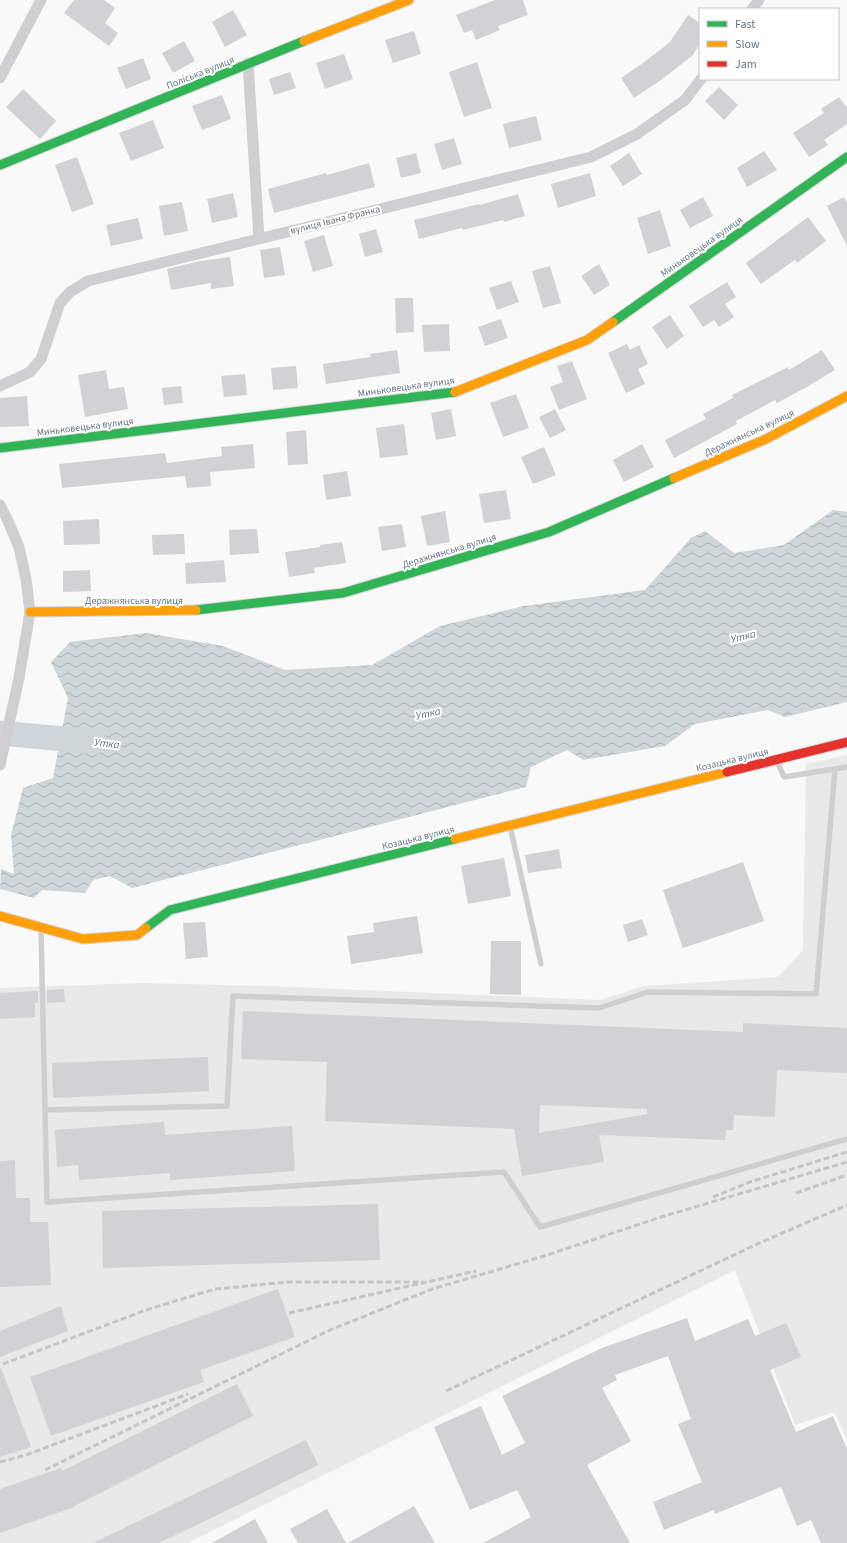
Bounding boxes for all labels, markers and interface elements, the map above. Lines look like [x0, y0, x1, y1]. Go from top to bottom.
legend [699, 8, 839, 80]
text: Fast [735, 16, 755, 33]
text: Slow [735, 36, 760, 53]
street label: Поліська вулиця [164, 53, 237, 93]
text: Jam [735, 56, 757, 73]
street label: вулиця Івана Франка [289, 202, 382, 238]
street label: Миньковецька вулиця [658, 213, 745, 280]
street label: Миньковецька вулиця [357, 373, 455, 401]
street label: Деражнянська вулиця [702, 406, 797, 460]
street label: Миньковецька вулиця [36, 414, 134, 440]
street label: Деражнянська вулиця [400, 530, 498, 572]
street label: Деражнянська вулиця [85, 594, 183, 608]
water label: Утка [729, 626, 757, 647]
water label: Утка [414, 704, 442, 723]
water label: Утка [94, 735, 120, 752]
street label: Козацька вулиця [695, 744, 770, 776]
street label: Козацька вулиця [381, 822, 456, 854]

